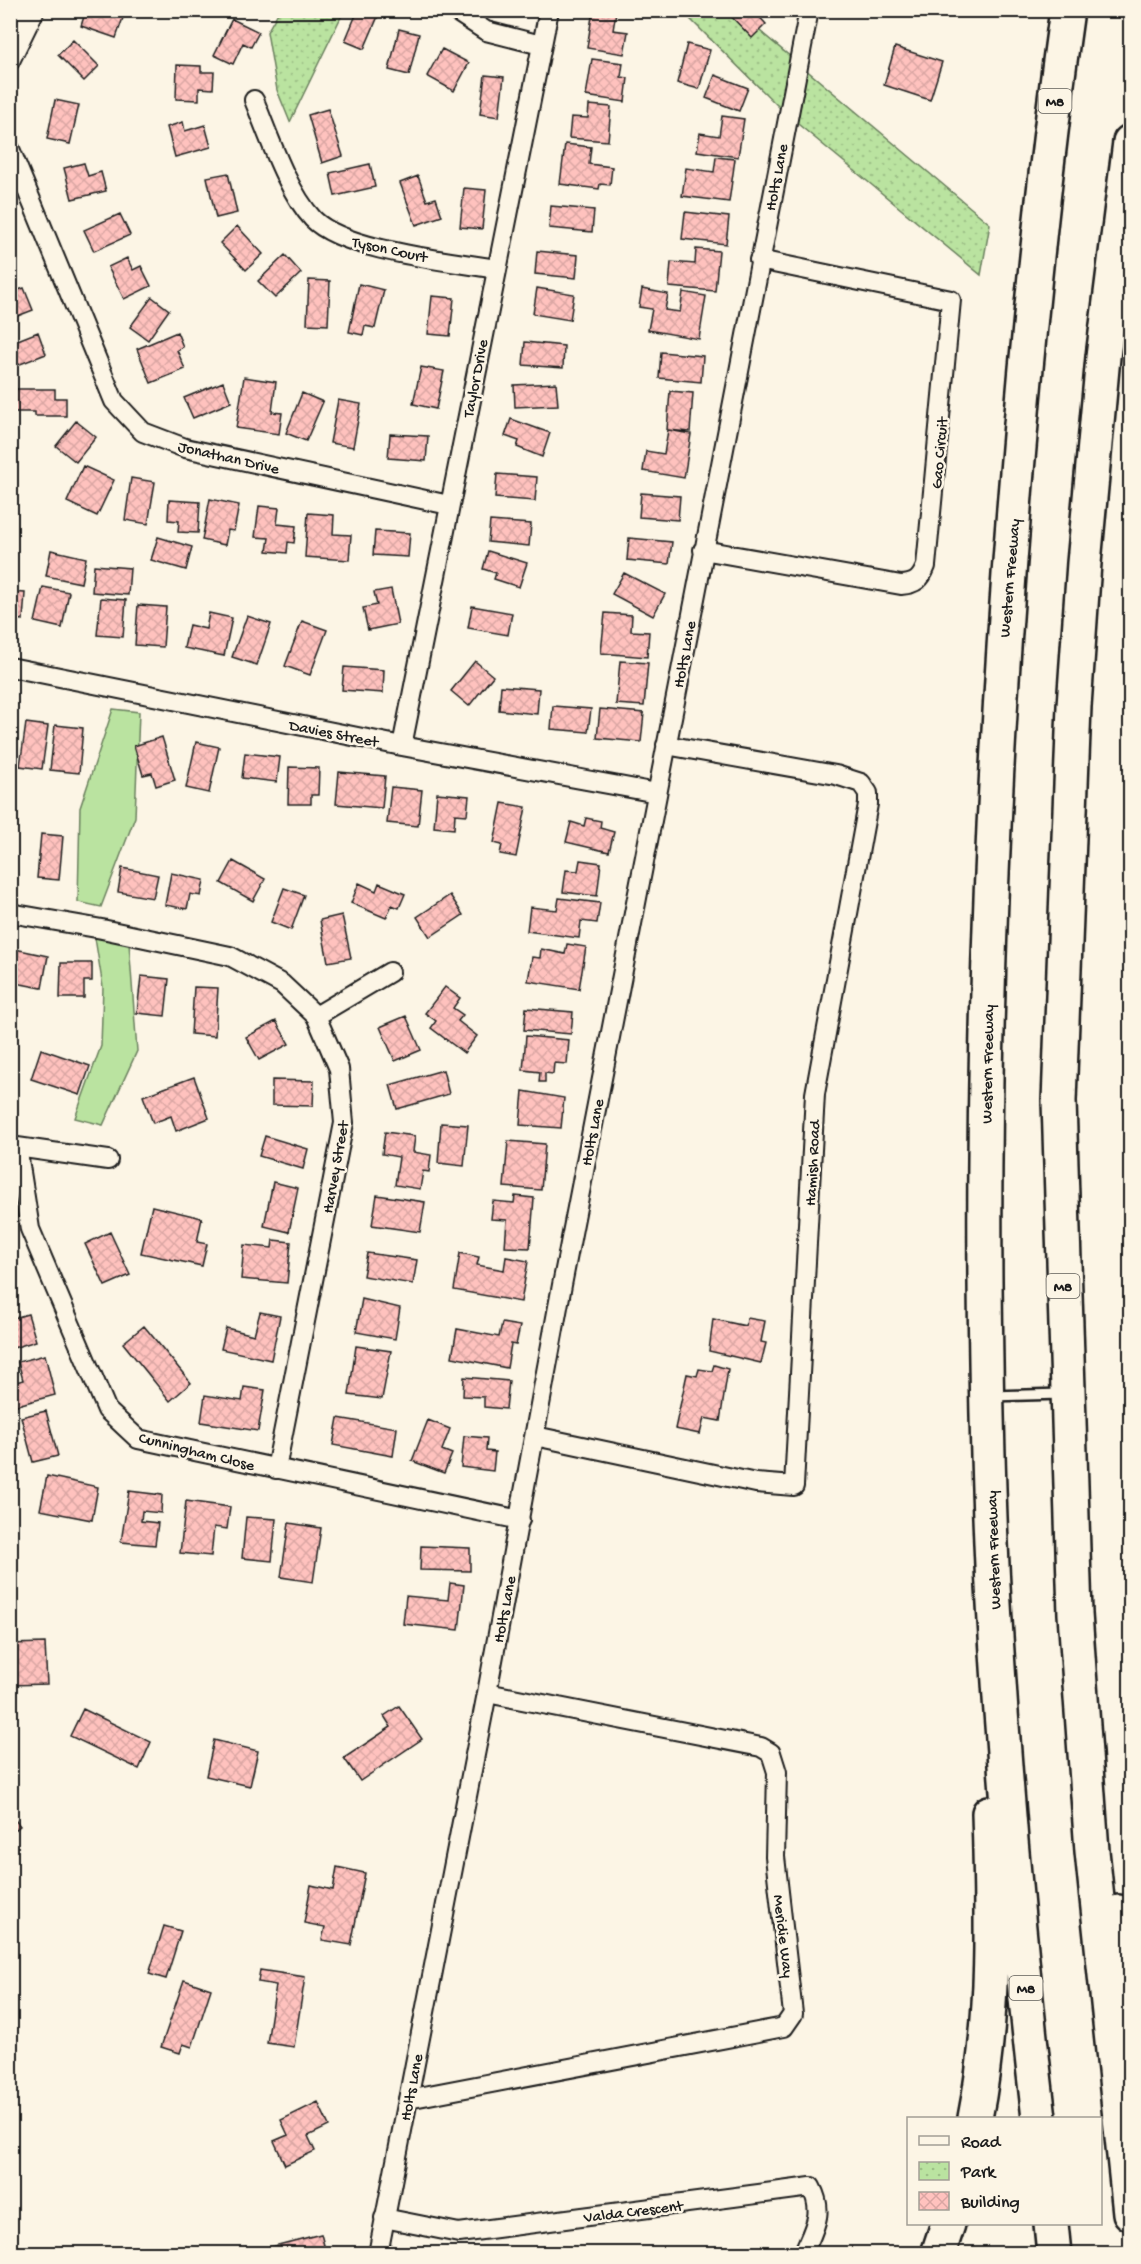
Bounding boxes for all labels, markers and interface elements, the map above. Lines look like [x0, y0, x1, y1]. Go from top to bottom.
road number: M8 [1038, 89, 1072, 113]
street label: Holts Lane [763, 142, 794, 213]
street label: Tyson Court [349, 234, 430, 269]
street label: Taylor Drive [460, 337, 494, 420]
street label: Gao Circuit [929, 415, 954, 490]
street label: Jonathan Drive [176, 439, 282, 480]
street label: Western Freeway [997, 518, 1026, 638]
street label: Holts Lane [671, 619, 702, 690]
street label: Davies Street [286, 717, 381, 754]
street label: Western Freeway [979, 1004, 1000, 1124]
street label: Holts Lane [579, 1097, 610, 1168]
street label: Hamish Road [803, 1118, 826, 1207]
street label: Harvey Street [320, 1119, 355, 1215]
road number: M8 [1046, 1274, 1080, 1298]
street label: Cunningham Close [136, 1430, 257, 1477]
street label: Western Freeway [984, 1490, 1007, 1610]
street label: Holts Lane [491, 1574, 522, 1645]
street label: Meridie Way [767, 1894, 796, 1979]
road number: M8 [1010, 1976, 1042, 2000]
street label: Holts Lane [398, 2052, 429, 2123]
legend [907, 2117, 1102, 2225]
text: Road [961, 2133, 1002, 2154]
text: Park [960, 2163, 997, 2184]
text: Building [960, 2193, 1020, 2214]
street label: Valda Crescent [582, 2198, 685, 2229]

